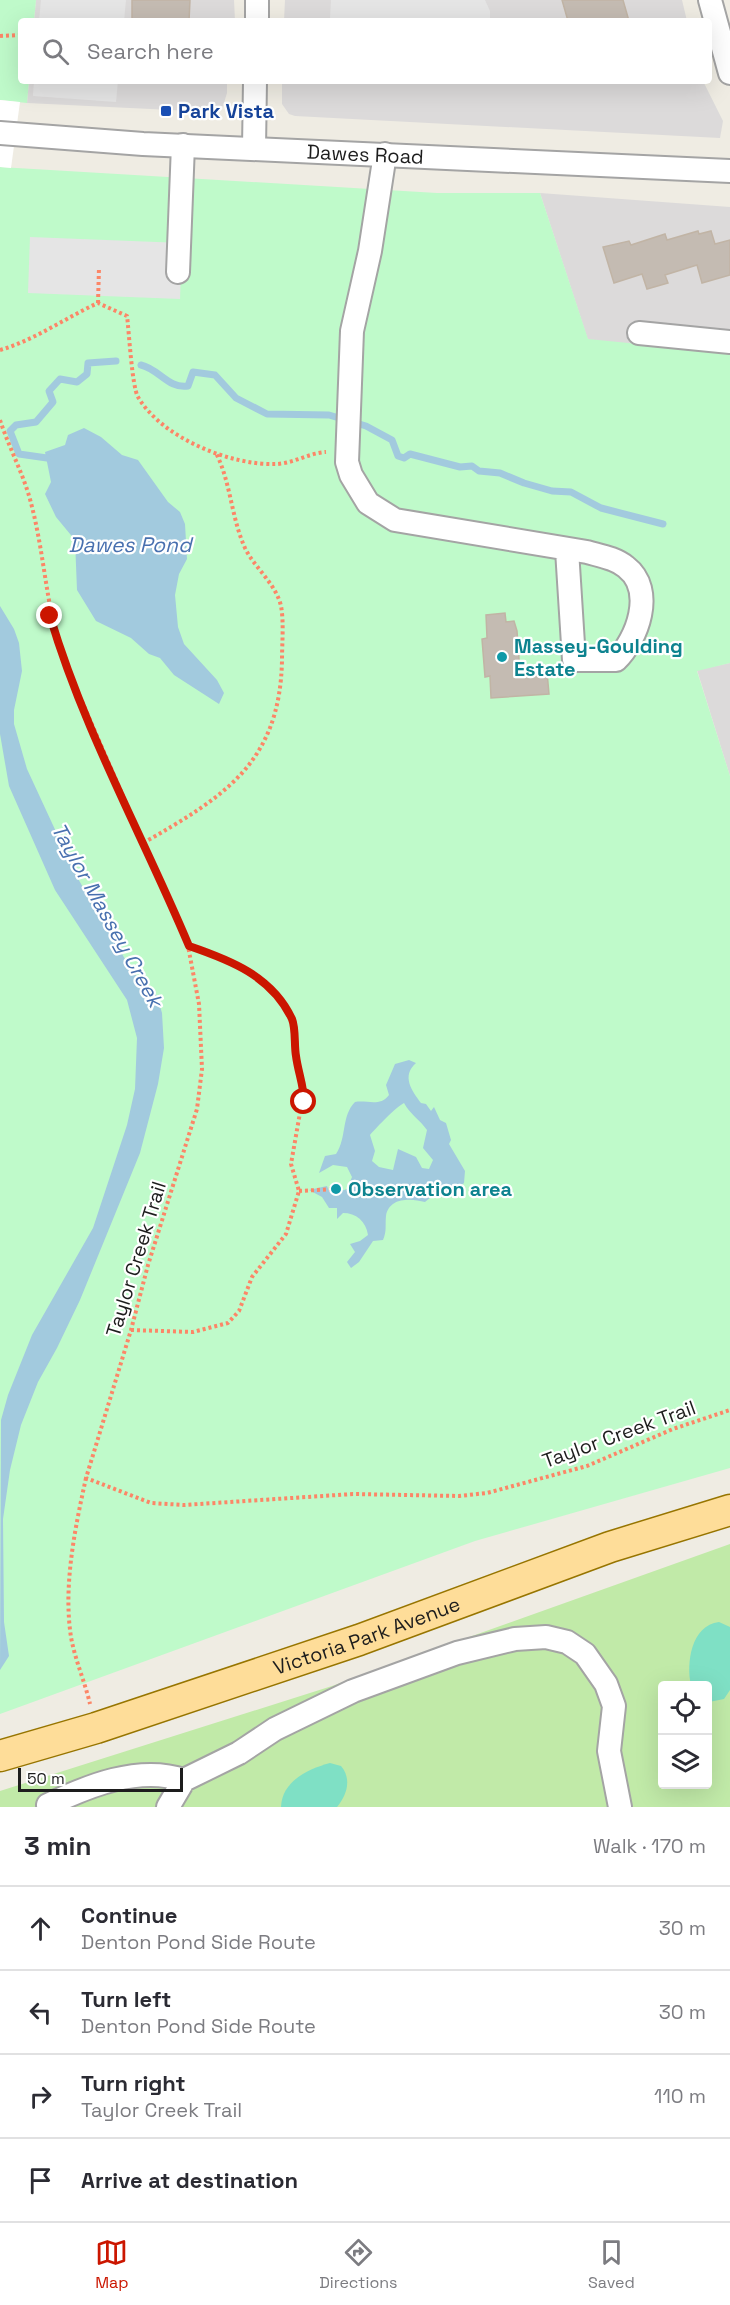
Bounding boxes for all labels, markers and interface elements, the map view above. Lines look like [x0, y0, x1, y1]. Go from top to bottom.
search box [18, 18, 712, 84]
icon: search [39, 35, 72, 68]
text: Search here [87, 37, 214, 65]
place label: Park Vista [178, 98, 275, 124]
marker: Park Vista [159, 104, 173, 118]
street label: Dawes Road [306, 139, 424, 170]
water label: Dawes Pond [69, 531, 194, 558]
route end [36, 602, 62, 628]
place label: Massey-Goulding Estate [514, 633, 683, 682]
marker: Massey-Goulding Estate [495, 650, 509, 664]
water label: Taylor Massey Creek [46, 818, 171, 1014]
route start [290, 1088, 316, 1114]
place label: Observation area [348, 1176, 513, 1202]
street label: Taylor Creek Trail [100, 1178, 172, 1340]
marker: Observation area [329, 1182, 343, 1196]
street label: Taylor Creek Trail [539, 1394, 699, 1474]
street label: Victoria Park Avenue [270, 1591, 464, 1681]
map controls [658, 1681, 712, 1789]
button: locate [658, 1681, 712, 1735]
button: layers [658, 1735, 712, 1789]
scale bar [18, 1765, 183, 1792]
text: 50 m [27, 1768, 65, 1789]
text: 3 min [24, 1829, 92, 1863]
text: Walk · 170 m [593, 1833, 706, 1859]
text: Continue [81, 1901, 177, 1929]
icon: ahead [24, 1912, 57, 1945]
text: 30 m [659, 1915, 706, 1941]
text: Denton Pond Side Route [81, 1929, 316, 1955]
text: Turn left [81, 1985, 171, 2013]
icon: left [24, 1996, 57, 2029]
text: 30 m [659, 1999, 706, 2025]
text: Denton Pond Side Route [81, 2013, 316, 2039]
text: Turn right [81, 2069, 186, 2097]
icon: right [24, 2080, 57, 2113]
text: 110 m [654, 2083, 706, 2109]
text: Taylor Creek Trail [81, 2097, 242, 2123]
icon: arrive [24, 2164, 57, 2197]
text: Arrive at destination [81, 2166, 298, 2194]
tab: Map [95, 2236, 129, 2293]
tab: Directions [319, 2236, 398, 2293]
tab: Saved [588, 2236, 635, 2293]

